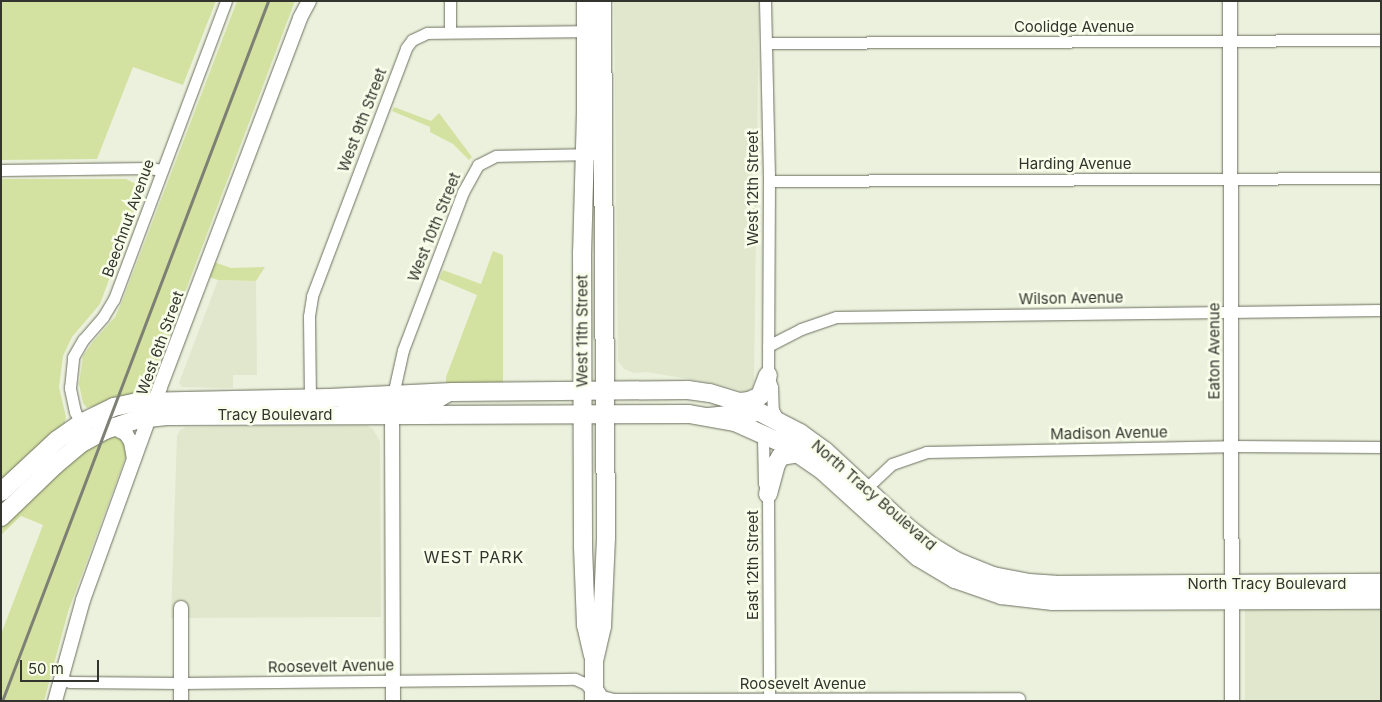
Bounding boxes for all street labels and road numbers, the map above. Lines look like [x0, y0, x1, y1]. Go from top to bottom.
street label: Coolidge Avenue [1014, 18, 1134, 36]
street label: West 9th Street [334, 66, 390, 174]
street label: West 12th Street [744, 130, 762, 246]
street label: Harding Avenue [1019, 155, 1131, 173]
street label: Beechnut Avenue [98, 157, 158, 279]
street label: West 10th Street [404, 170, 464, 284]
street label: West 11th Street [573, 275, 591, 387]
street label: Wilson Avenue [1018, 288, 1124, 308]
street label: West 6th Street [133, 289, 187, 397]
street label: Eaton Avenue [1205, 303, 1223, 399]
street label: Tracy Boulevard [218, 406, 332, 424]
street label: Madison Avenue [1050, 423, 1168, 443]
street label: North Tracy Boulevard [808, 436, 940, 554]
street label: East 12th Street [744, 510, 762, 620]
street label: North Tracy Boulevard [1187, 575, 1347, 593]
street label: Roosevelt Avenue [268, 656, 394, 676]
street label: Roosevelt Avenue [740, 675, 866, 693]

